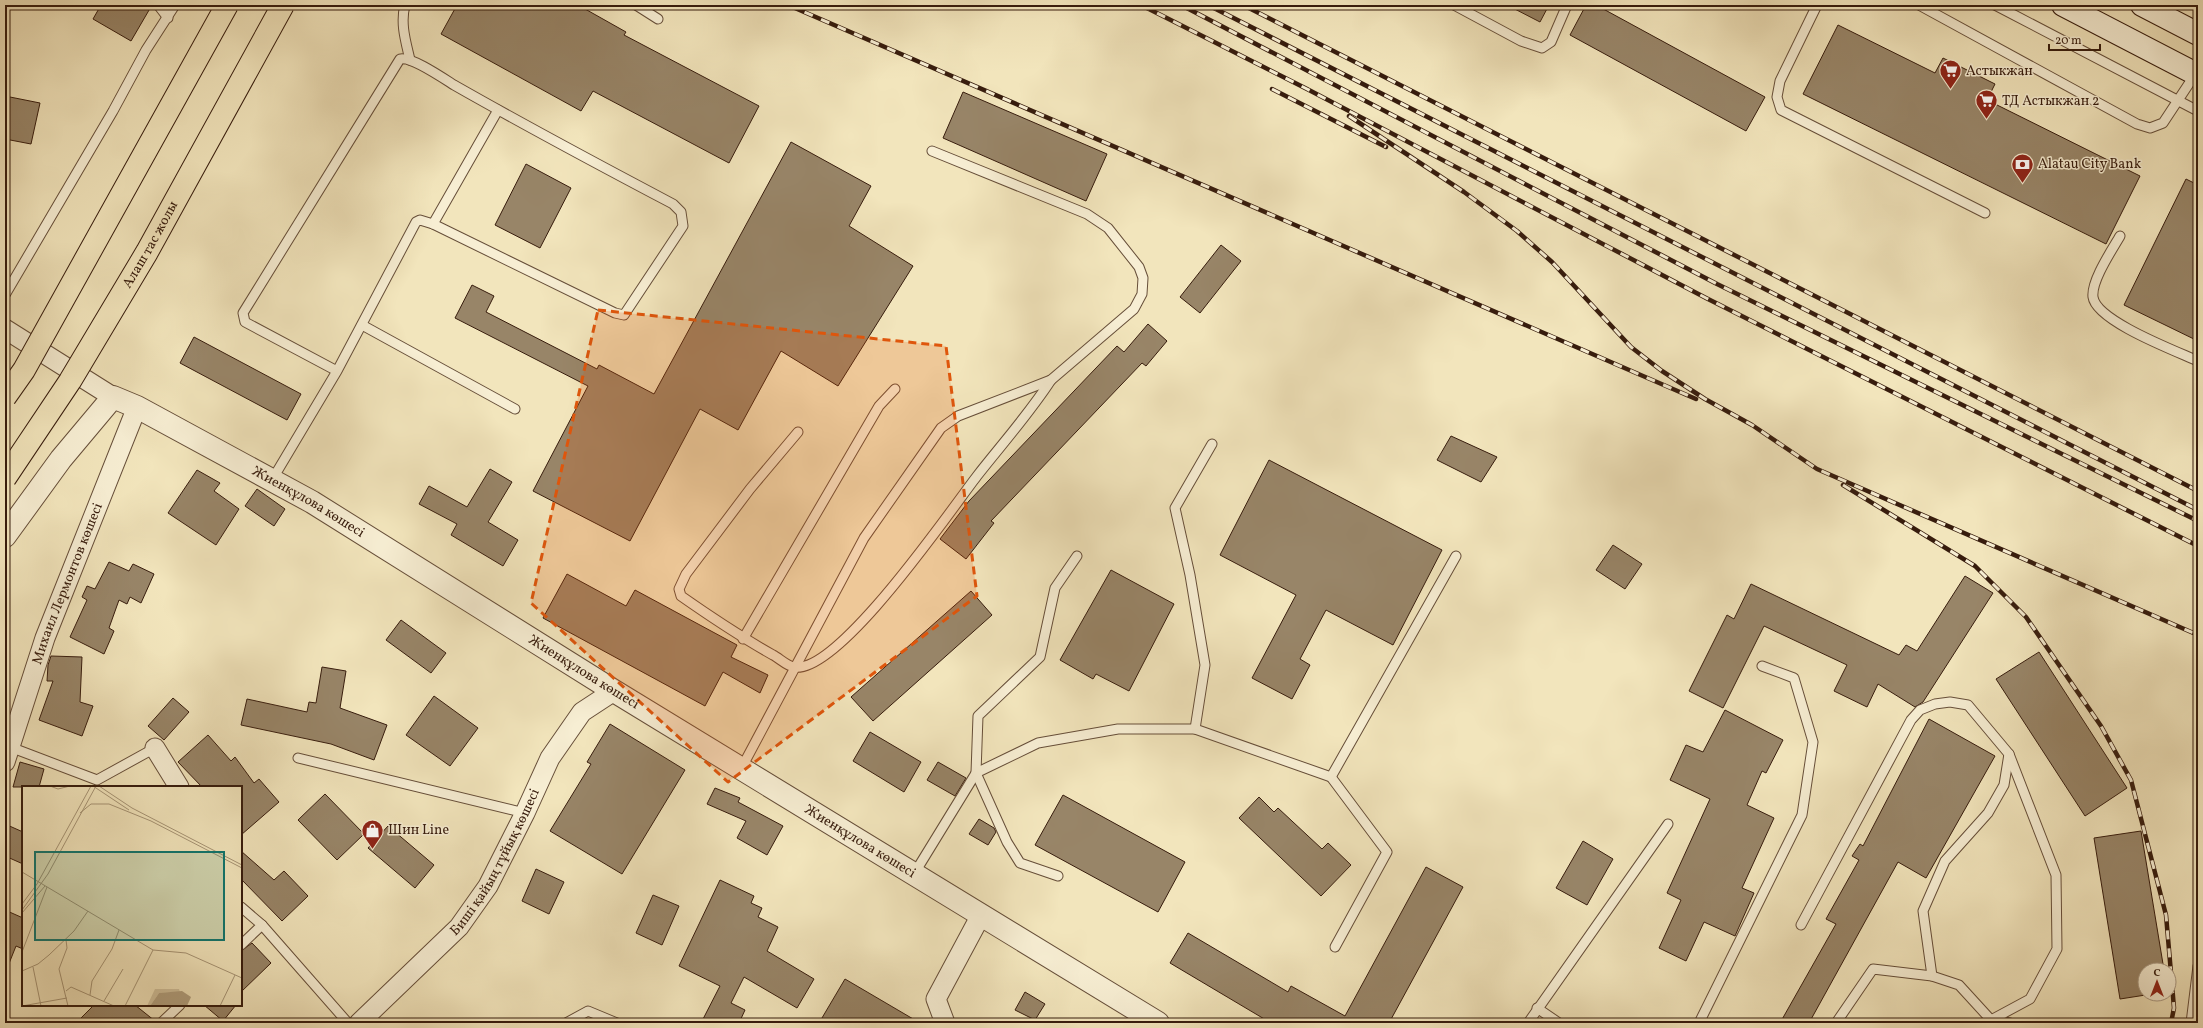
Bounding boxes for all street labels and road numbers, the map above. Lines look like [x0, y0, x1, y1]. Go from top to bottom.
street label: Алаш тас жолы [118, 198, 183, 292]
street label: Жиенқұлова көшесі [249, 462, 368, 542]
street label: Михаил Лермонтов көшесі [28, 500, 107, 667]
street label: Жиенқұлова көшесі [525, 630, 643, 714]
street label: Биші қайың тұйық көшесі [446, 786, 544, 940]
street label: Жиенқұлова көшесі [801, 800, 919, 883]

